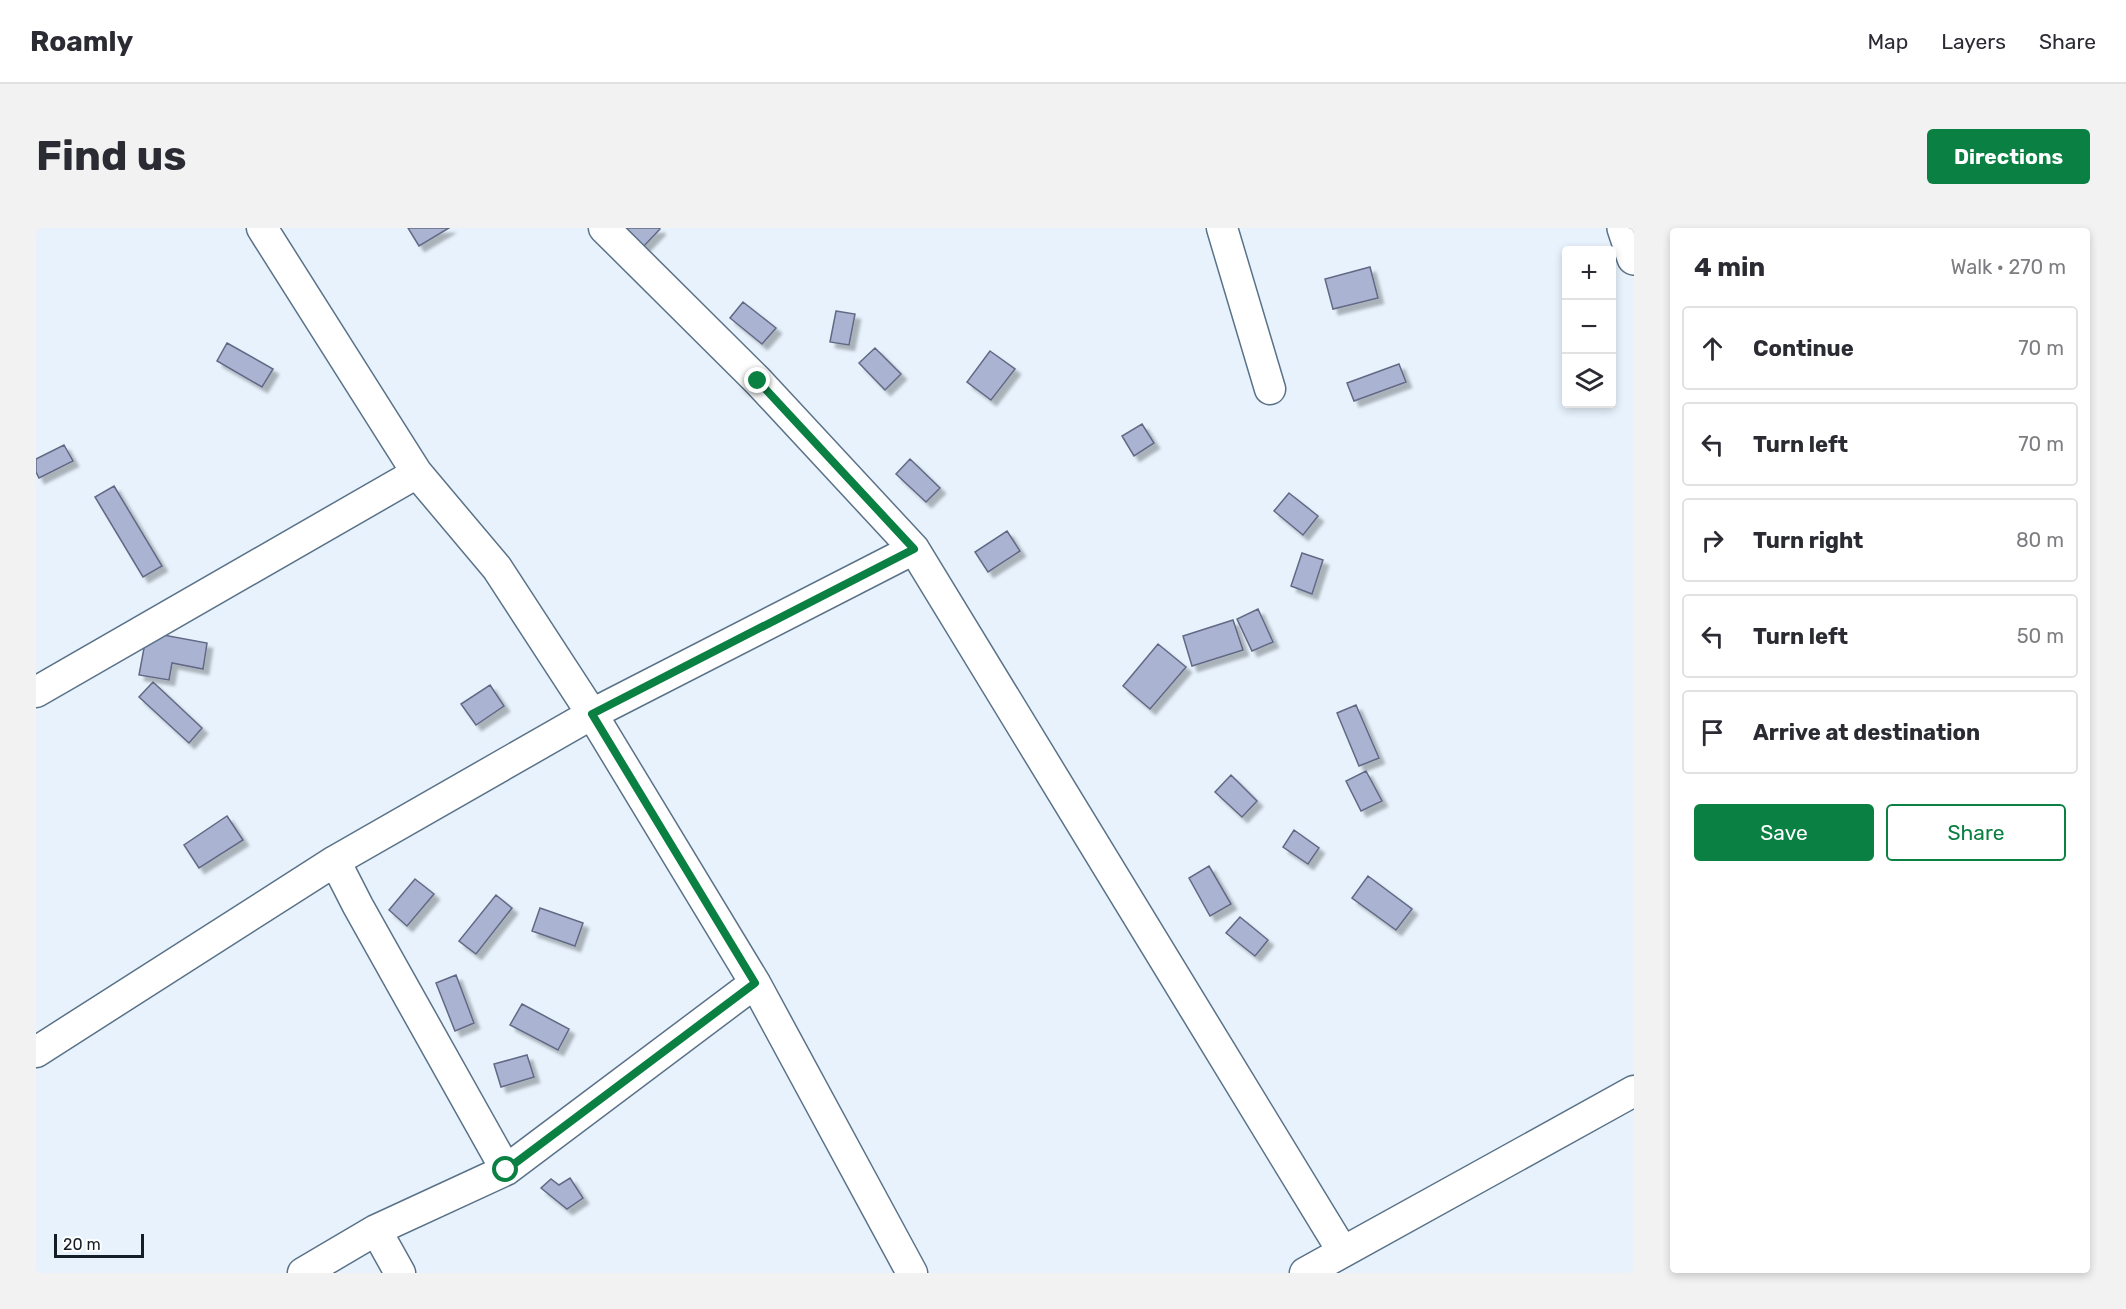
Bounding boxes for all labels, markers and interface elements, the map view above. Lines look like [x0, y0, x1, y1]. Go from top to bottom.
text: Roamly [30, 25, 133, 58]
text: Map [1867, 29, 1908, 54]
text: Layers [1941, 29, 2006, 54]
text: Share [2039, 29, 2096, 54]
button: Directions [1927, 129, 2090, 184]
text: Find us [36, 131, 187, 181]
map controls [1562, 246, 1616, 408]
button: + [1562, 246, 1616, 300]
text: 4 min [1694, 252, 1765, 283]
text: Walk · 270 m [1951, 255, 2066, 279]
button: − [1562, 300, 1616, 354]
icon: ahead [1696, 332, 1729, 365]
text: Continue [1753, 335, 1854, 362]
text: 70 m [2018, 336, 2064, 360]
button: layers [1562, 354, 1616, 408]
route end [744, 367, 770, 393]
icon: left [1696, 428, 1729, 461]
text: Turn left [1753, 431, 1848, 458]
text: 70 m [2018, 432, 2064, 456]
icon: right [1696, 524, 1729, 557]
text: Turn right [1753, 527, 1863, 554]
text: 80 m [2016, 528, 2064, 552]
icon: left [1696, 620, 1729, 653]
text: Turn left [1753, 623, 1848, 650]
text: 50 m [2017, 624, 2064, 648]
icon: arrive [1696, 716, 1729, 749]
text: Arrive at destination [1753, 719, 1980, 746]
button: Save [1694, 804, 1874, 861]
button: Share [1886, 804, 2066, 861]
route start [492, 1156, 518, 1182]
scale bar [54, 1231, 144, 1258]
text: 20 m [63, 1235, 101, 1254]

